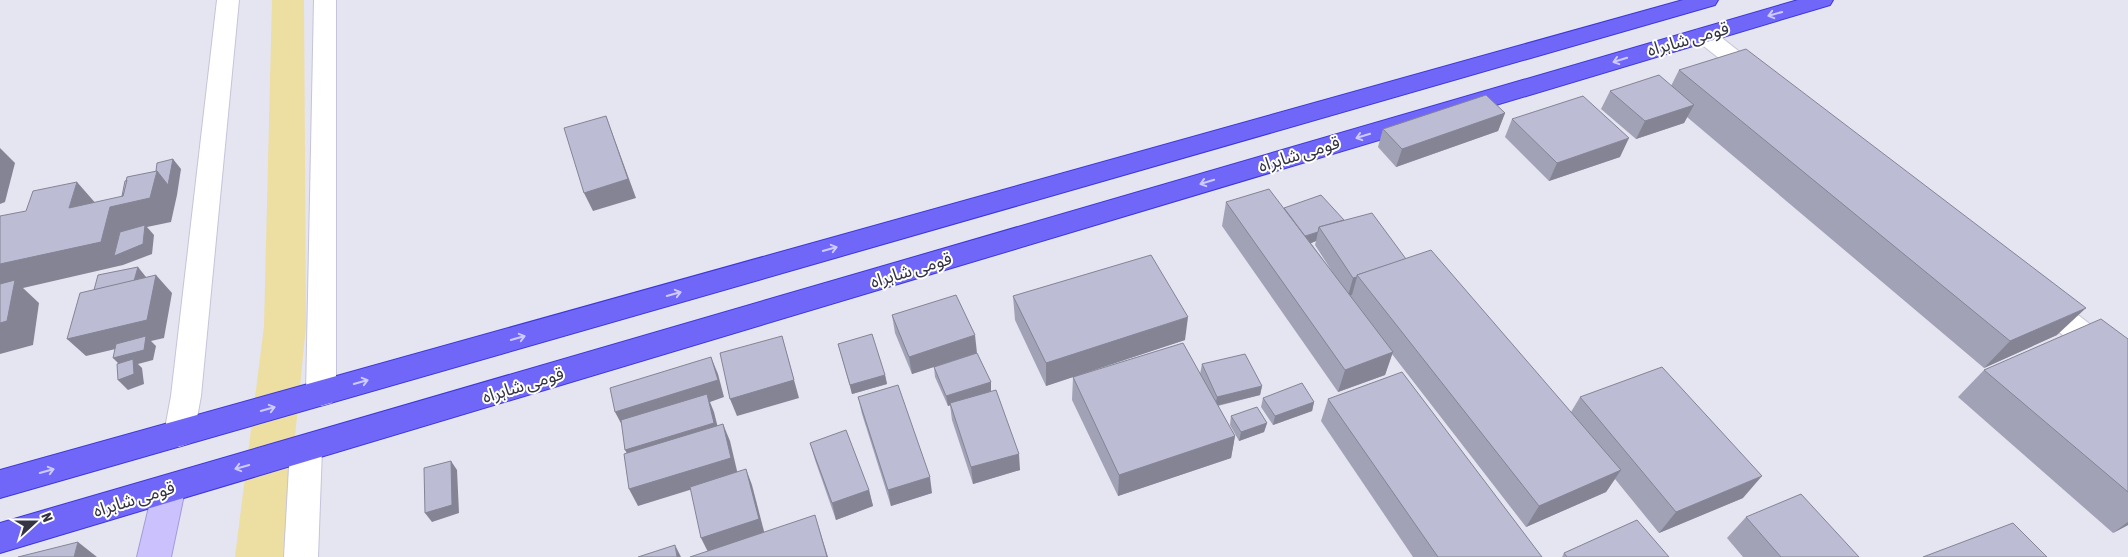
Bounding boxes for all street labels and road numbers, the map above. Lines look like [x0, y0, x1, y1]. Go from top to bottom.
street label: قومی شاہراہ [1645, 17, 1731, 61]
street label: قومی شاہراہ [1256, 131, 1342, 177]
street label: قومی شاہراہ [868, 247, 954, 293]
street label: قومی شاہراہ [480, 362, 566, 408]
street label: قومی شاہراہ [91, 476, 177, 522]

